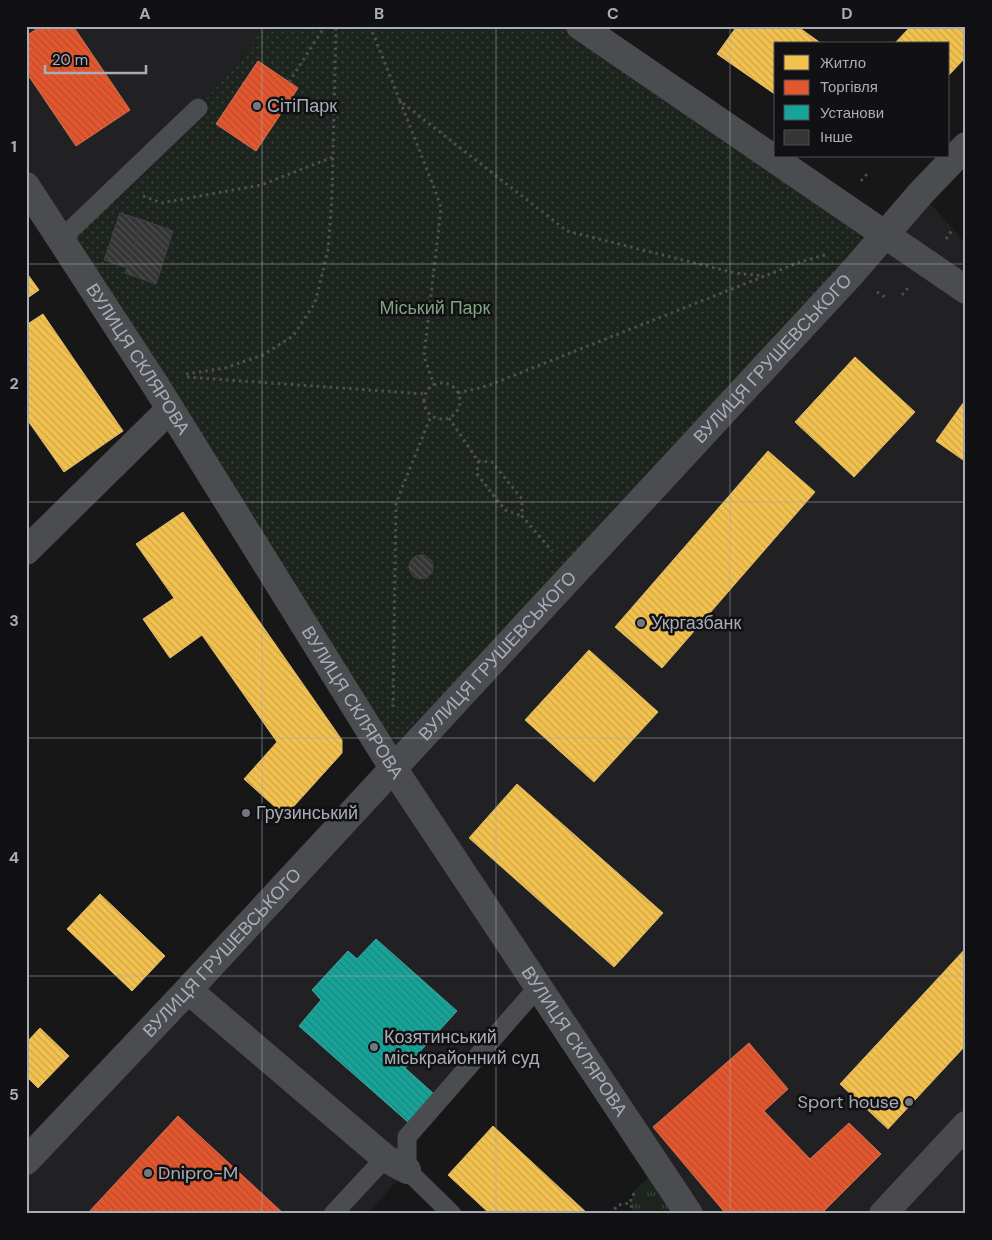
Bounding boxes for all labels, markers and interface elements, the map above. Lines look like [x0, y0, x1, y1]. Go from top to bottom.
text: A [139, 3, 151, 24]
text: B [374, 3, 384, 24]
text: C [607, 3, 619, 24]
text: D [841, 3, 853, 24]
scale bar [45, 42, 146, 74]
legend [774, 42, 950, 158]
text: 20 m [52, 50, 88, 70]
text: Житло [820, 53, 866, 73]
text: Торгівля [820, 77, 878, 97]
place label: СітіПарк [267, 94, 337, 118]
marker: СітіПарк [251, 100, 263, 112]
text: Установи [820, 103, 884, 123]
text: Інше [820, 127, 853, 147]
text: 1 [11, 136, 17, 157]
street label: ВУЛИЦЯ ГРУШЕВСЬКОГО [688, 269, 857, 449]
street label: ВУЛИЦЯ СКЛЯРОВА [80, 279, 195, 439]
park label: Міський Парк [380, 296, 491, 320]
text: 2 [9, 373, 19, 394]
street label: ВУЛИЦЯ ГРУШЕВСЬКОГО [413, 566, 582, 746]
text: 3 [9, 610, 19, 631]
place label: Укргазбанк [651, 611, 741, 635]
marker: Укргазбанк [635, 617, 647, 629]
street label: ВУЛИЦЯ СКЛЯРОВА [296, 622, 409, 784]
place label: Грузинський [256, 801, 358, 825]
marker: Грузинський [240, 807, 252, 819]
text: 4 [9, 847, 19, 868]
street label: ВУЛИЦЯ ГРУШЕВСЬКОГО [137, 863, 307, 1042]
street label: ВУЛИЦЯ СКЛЯРОВА [516, 961, 633, 1121]
place label: Козятинський міськрайонний суд [384, 1025, 540, 1070]
marker: Козятинський міськрайонний суд [368, 1041, 380, 1053]
text: 5 [9, 1084, 19, 1105]
place label: Sport house [798, 1090, 899, 1114]
marker: Sport house [903, 1096, 915, 1108]
place label: Dnipro-M [158, 1161, 238, 1185]
marker: Dnipro-M [142, 1167, 154, 1179]

